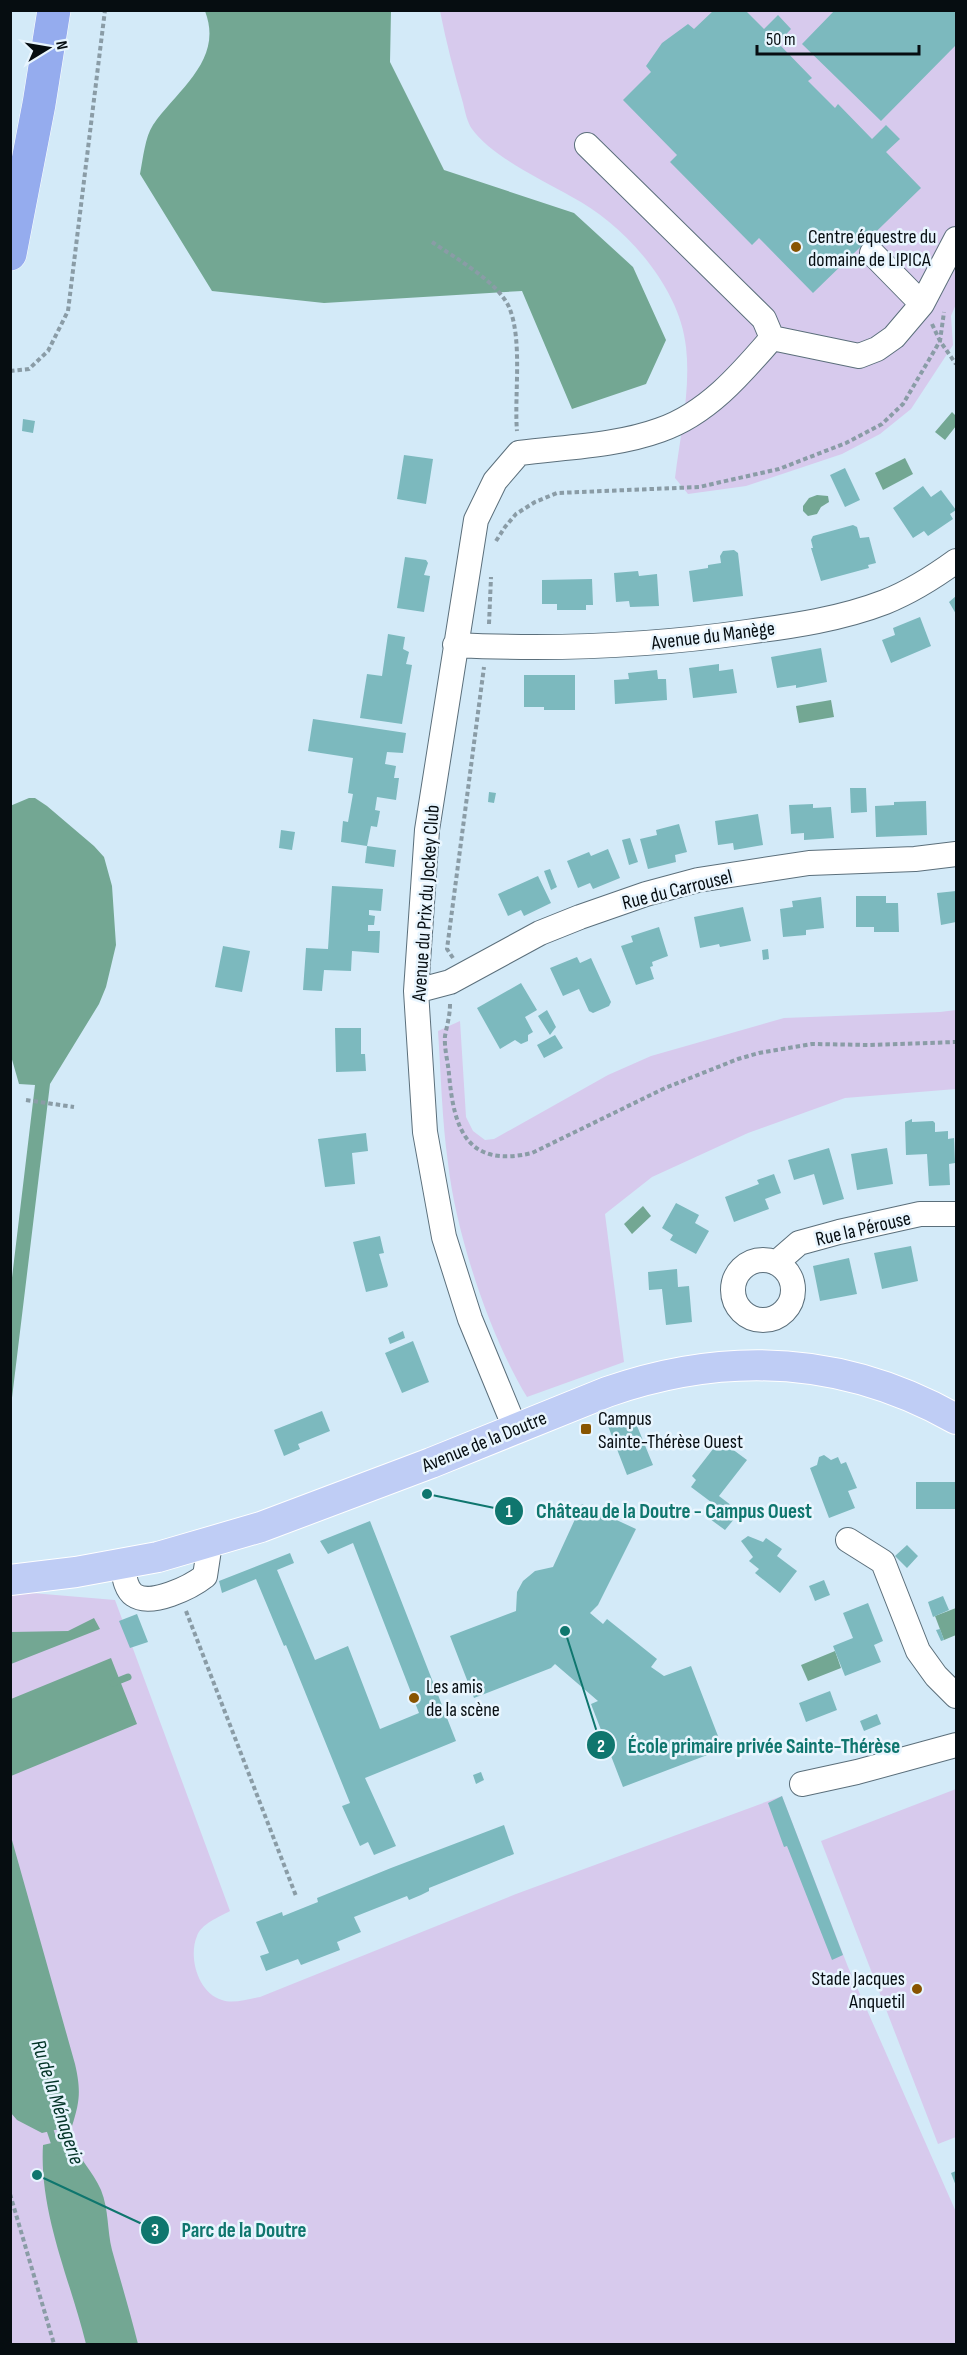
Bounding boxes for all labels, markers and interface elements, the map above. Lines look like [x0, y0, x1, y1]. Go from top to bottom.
north arrow [18, 18, 78, 78]
scale bar [757, 18, 919, 56]
text: 50 m [766, 29, 796, 50]
text: N [51, 39, 71, 51]
place label: Centre équestre du domaine de LIPICA [808, 225, 936, 272]
marker: Centre équestre du domaine de LIPICA [789, 240, 803, 254]
street label: Avenue du Manège [649, 617, 776, 656]
street label: Avenue du Prix du Jockey Club [407, 804, 445, 1003]
street label: Rue du Carrousel [620, 865, 735, 915]
street label: Rue la Pérouse [813, 1206, 913, 1252]
street label: Avenue de la Doutre [418, 1406, 550, 1478]
place label: Campus Sainte-Thérèse Ouest [598, 1407, 743, 1454]
marker: Campus Sainte-Thérèse Ouest [579, 1422, 593, 1436]
callout: Château de la Doutre - Campus Ouest [494, 1491, 823, 1530]
text: Château de la Doutre - Campus Ouest [536, 1499, 812, 1524]
text: 1 [505, 1501, 513, 1522]
place label: Les amis de la scène [426, 1675, 500, 1722]
marker: Les amis de la scène [407, 1691, 421, 1705]
callout: École primaire privée Sainte-Thérèse [586, 1726, 912, 1765]
text: École primaire privée Sainte-Thérèse [628, 1734, 900, 1759]
text: 2 [597, 1736, 605, 1757]
place label: Stade Jacques Anquetil [812, 1967, 905, 2014]
marker: Stade Jacques Anquetil [910, 1982, 924, 1996]
water label: Ru de la Ménagerie [26, 2037, 89, 2168]
callout: Parc de la Doutre [140, 2210, 319, 2249]
text: Parc de la Doutre [181, 2218, 307, 2243]
text: 3 [151, 2220, 159, 2241]

